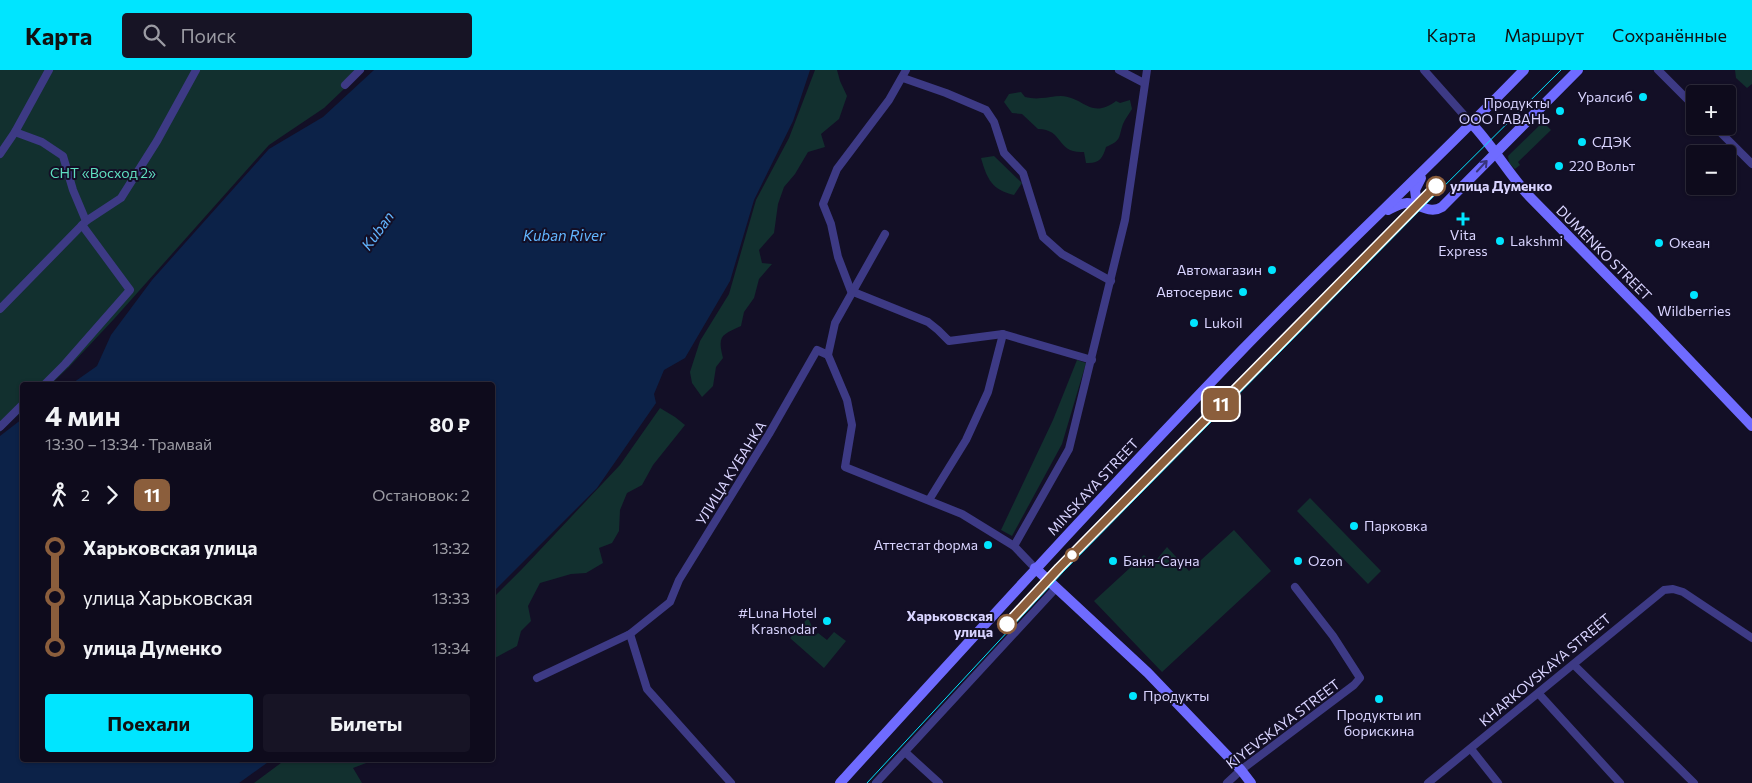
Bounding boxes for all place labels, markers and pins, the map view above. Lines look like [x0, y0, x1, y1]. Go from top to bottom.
place label: Уралсиб [1577, 88, 1633, 105]
marker: Уралсиб [1637, 91, 1649, 103]
place label: Продукты ООО ГАВАНЬ [1459, 94, 1550, 127]
marker: Продукты ООО ГАВАНЬ [1554, 105, 1566, 117]
place label: СДЭК [1592, 133, 1632, 150]
marker: СДЭК [1576, 136, 1588, 148]
place label: 220 Вольт [1569, 157, 1636, 174]
marker: 220 Вольт [1553, 160, 1565, 172]
marker: улица Думенко [1426, 176, 1446, 196]
place label: улица Думенко [1450, 177, 1552, 194]
marker: Vita Express [1457, 213, 1469, 225]
place label: Vita Express [1438, 226, 1488, 259]
place label: Lakshmi [1510, 232, 1563, 249]
place label: Океан [1669, 234, 1710, 251]
marker: Lakshmi [1494, 235, 1506, 247]
marker: Океан [1653, 237, 1665, 249]
place label: Автомагазин [1177, 261, 1262, 278]
marker: Автомагазин [1266, 264, 1278, 276]
place label: Автосервис [1156, 283, 1233, 300]
marker: Автосервис [1237, 286, 1249, 298]
marker: Wildberries [1688, 289, 1700, 301]
place label: Wildberries [1657, 302, 1731, 319]
place label: Lukoil [1204, 314, 1243, 331]
marker: Lukoil [1188, 317, 1200, 329]
place label: Парковка [1364, 517, 1428, 534]
marker: Парковка [1348, 520, 1360, 532]
place label: Аттестат форма [874, 536, 978, 553]
marker: Аттестат форма [982, 539, 994, 551]
unlabelled marker [1065, 548, 1079, 562]
place label: Баня-Сауна [1123, 552, 1199, 569]
place label: Ozon [1308, 552, 1343, 569]
marker: Баня-Сауна [1107, 555, 1119, 567]
marker: Ozon [1292, 555, 1304, 567]
place label: #Luna Hotel Krasnodar [738, 604, 817, 637]
place label: Харьковская улица [907, 607, 993, 640]
marker: Харьковская улица [997, 614, 1017, 634]
marker: #Luna Hotel Krasnodar [821, 615, 833, 627]
place label: Продукты [1143, 687, 1209, 704]
marker: Продукты [1127, 690, 1139, 702]
marker: Продукты ип борискина [1373, 693, 1385, 705]
place label: Продукты ип борискина [1336, 706, 1422, 739]

